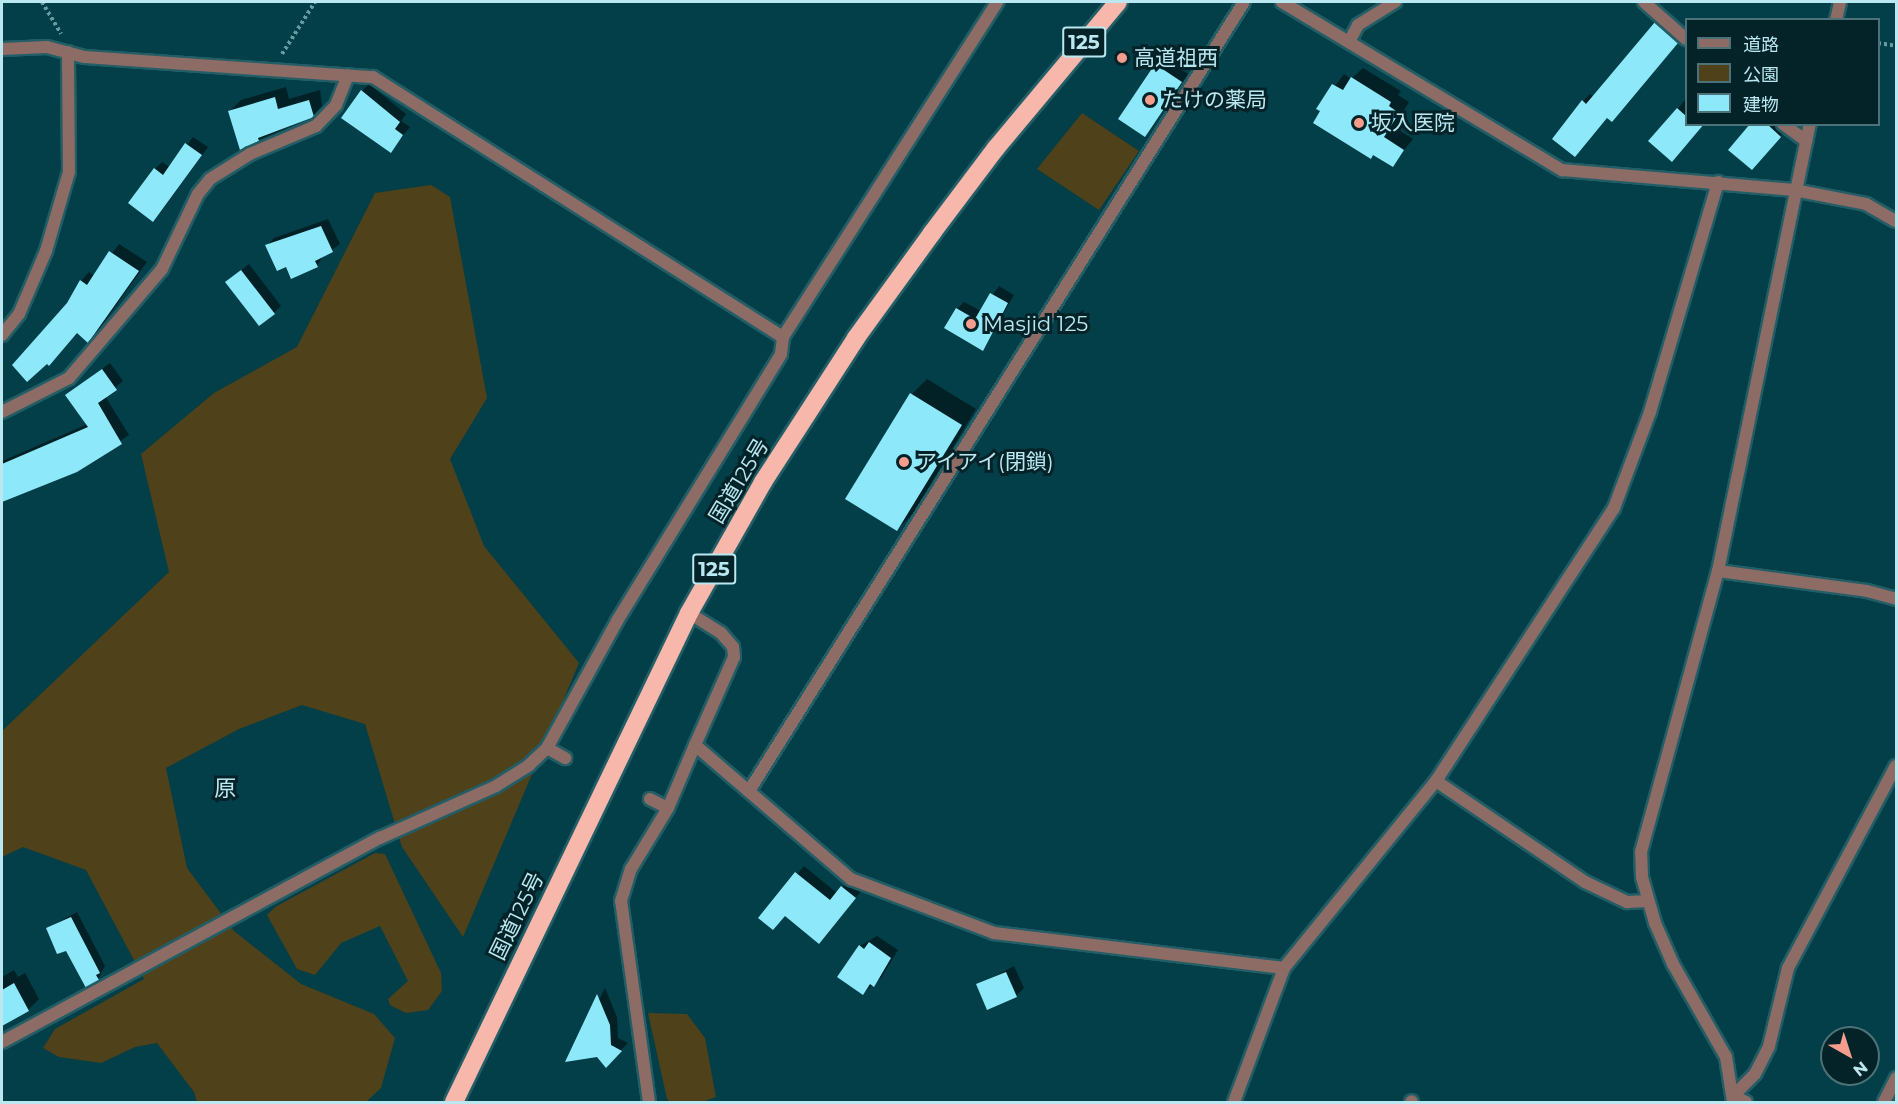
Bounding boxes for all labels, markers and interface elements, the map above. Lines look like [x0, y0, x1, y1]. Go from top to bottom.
legend [1685, 18, 1880, 126]
road number: 125 [1062, 25, 1106, 59]
text: 道路 [1743, 34, 1779, 56]
place label: 高道祖西 [1134, 45, 1218, 71]
marker: 高道祖西 [1115, 51, 1129, 65]
text: 公園 [1743, 64, 1779, 86]
place label: たけの薬局 [1162, 87, 1267, 113]
marker: たけの薬局 [1143, 93, 1157, 107]
text: 建物 [1743, 94, 1779, 116]
place label: 坂入医院 [1371, 110, 1455, 136]
marker: 坂入医院 [1352, 116, 1366, 130]
place label: Masjid 125 [983, 311, 1088, 337]
marker: Masjid 125 [964, 317, 978, 331]
street label: 国道125号 [704, 434, 774, 528]
place label: アイアイ(閉鎖) [916, 449, 1056, 475]
marker: アイアイ(閉鎖) [897, 455, 911, 469]
road number: 125 [692, 552, 736, 586]
district label: 原 [214, 776, 236, 802]
street label: 国道125号 [485, 868, 549, 964]
north arrow [1820, 1026, 1880, 1086]
text: N [1849, 1057, 1871, 1080]

